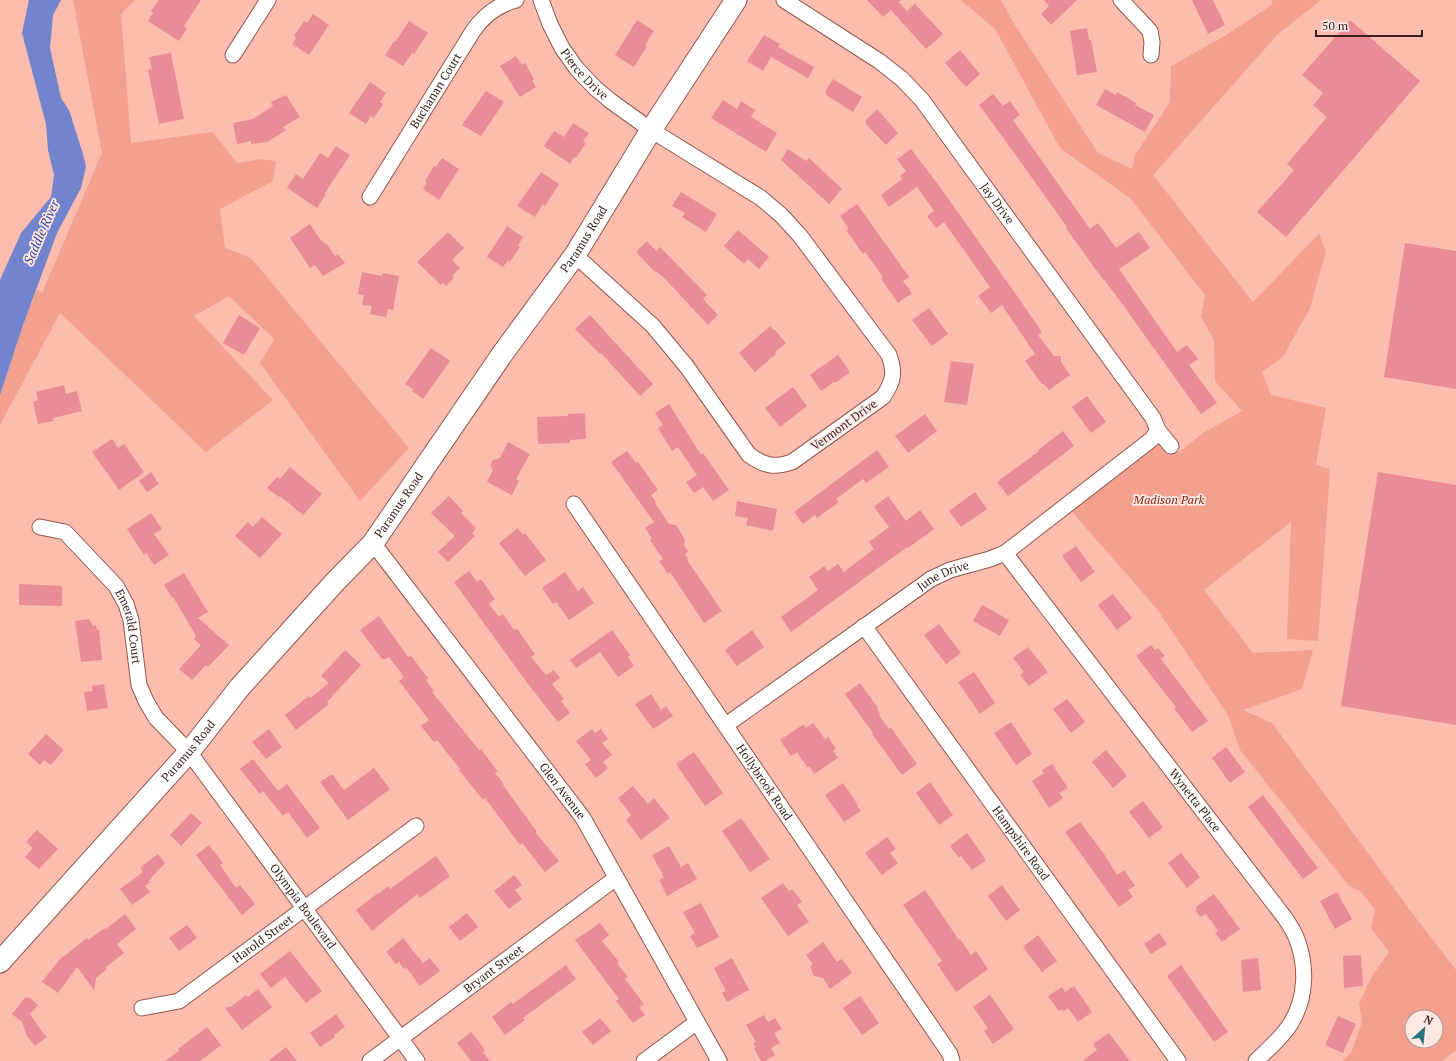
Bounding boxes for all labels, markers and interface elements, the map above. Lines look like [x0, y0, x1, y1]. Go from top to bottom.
scale bar [1316, 12, 1422, 38]
text: 50 m [1322, 18, 1349, 33]
street label: Pierce Drive [558, 45, 611, 103]
street label: Buchanan Court [406, 49, 465, 131]
street label: Jay Drive [977, 179, 1018, 227]
water label: Saddle River [19, 196, 64, 267]
street label: Paramus Road [557, 203, 610, 275]
street label: Vermont Drive [808, 396, 880, 454]
street label: Paramus Road [371, 469, 426, 541]
park label: Madison Park [1133, 492, 1205, 507]
street label: June Drive [914, 557, 970, 594]
street label: Emerald Court [112, 586, 144, 666]
street label: Paramus Road [158, 717, 218, 785]
street label: Hollybrook Road [733, 741, 796, 823]
street label: Glen Avenue [536, 759, 589, 822]
street label: Wynetta Place [1166, 766, 1224, 835]
street label: Hampshire Road [989, 803, 1053, 883]
street label: Olympia Boulevard [267, 860, 340, 952]
street label: Harold Street [229, 911, 296, 966]
street label: Bryant Street [460, 941, 527, 996]
north arrow [1404, 1009, 1444, 1049]
text: N [1422, 1012, 1436, 1029]

